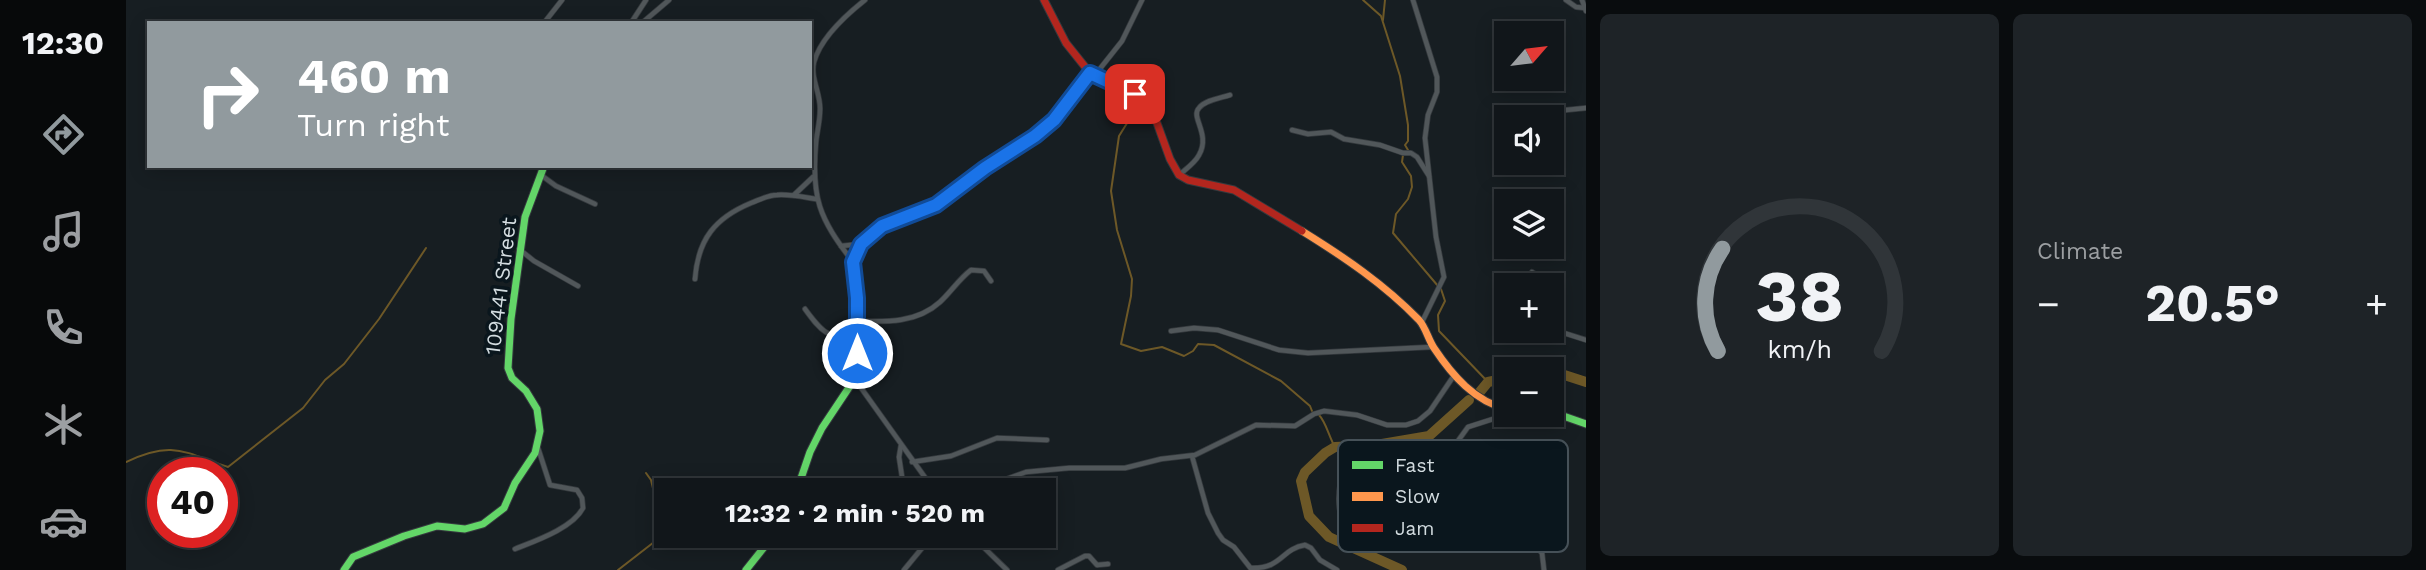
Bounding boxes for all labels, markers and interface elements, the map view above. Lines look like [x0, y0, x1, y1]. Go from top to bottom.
north arrow [1494, 21, 1564, 91]
map controls [1494, 21, 1564, 427]
text: 12:30 [22, 24, 104, 62]
text: 460 m [297, 47, 451, 105]
icon: right [182, 49, 273, 140]
pin [1105, 64, 1165, 124]
icon: arrive [1116, 75, 1154, 113]
button: sound [1494, 105, 1564, 175]
text: Turn right [297, 106, 449, 144]
icon: directions [39, 110, 88, 159]
button: layers [1494, 189, 1564, 259]
icon: music [39, 207, 88, 256]
street label: 109441 Street [480, 216, 521, 356]
text: Climate [2037, 238, 2123, 265]
text: 38 [1755, 253, 1844, 339]
button: + [1494, 273, 1564, 343]
text: 20.5° [2145, 273, 2280, 334]
text: − [2037, 282, 2060, 326]
text: + [2365, 282, 2388, 326]
icon: phone [39, 303, 88, 352]
position arrow [820, 316, 894, 390]
text: km/h [1767, 335, 1832, 364]
button: − [1494, 357, 1564, 427]
icon: climate [39, 400, 88, 449]
legend [1338, 440, 1568, 552]
text: Fast [1395, 454, 1434, 477]
speed limit sign: 40 [147, 457, 238, 548]
text: Slow [1395, 485, 1440, 508]
icon: car [39, 497, 88, 546]
text: 12:32 · 2 min · 520 m [725, 498, 985, 528]
text: Jam [1395, 517, 1434, 540]

